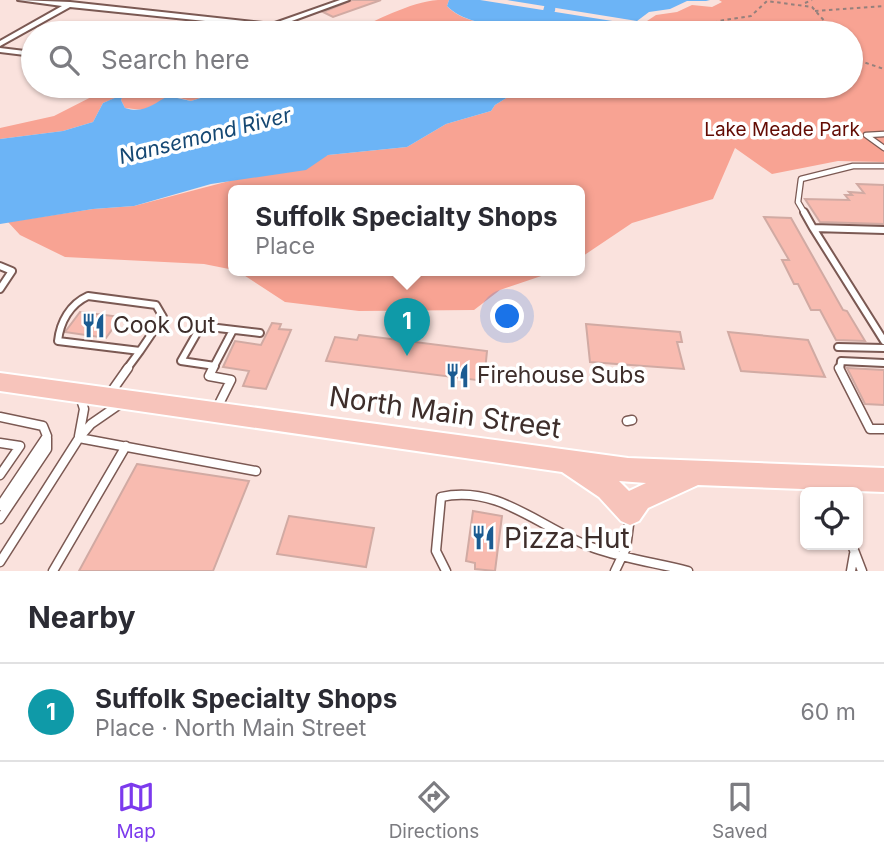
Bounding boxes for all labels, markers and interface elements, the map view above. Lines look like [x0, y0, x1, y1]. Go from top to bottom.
search box [21, 21, 863, 98]
icon: search [45, 41, 83, 79]
text: Search here [101, 44, 250, 75]
water label: Nansemond River [116, 102, 295, 169]
park label: Lake Meade Park [704, 118, 860, 141]
popup [228, 185, 585, 276]
text: Suffolk Specialty Shops [255, 201, 558, 232]
text: Place [255, 232, 315, 260]
pin: 1 [384, 298, 430, 356]
your location [490, 299, 524, 333]
restaurant icon: Cook Out [79, 311, 107, 339]
place label: Cook Out [113, 311, 216, 339]
restaurant icon: Firehouse Subs [443, 361, 471, 389]
place label: Firehouse Subs [477, 361, 645, 389]
street label: North Main Street [327, 379, 563, 445]
map controls [800, 487, 863, 550]
button: locate [800, 487, 863, 550]
place label: Pizza Hut [504, 521, 630, 555]
restaurant icon: Pizza Hut [470, 524, 498, 552]
text: Nearby [28, 599, 136, 635]
text: Suffolk Specialty Shops [95, 683, 397, 714]
text: 1 [46, 698, 56, 726]
text: 60 m [801, 698, 856, 726]
text: Place · North Main Street [95, 714, 366, 742]
tab: Map [116, 778, 156, 843]
tab: Directions [389, 778, 479, 843]
tab: Saved [712, 778, 768, 843]

